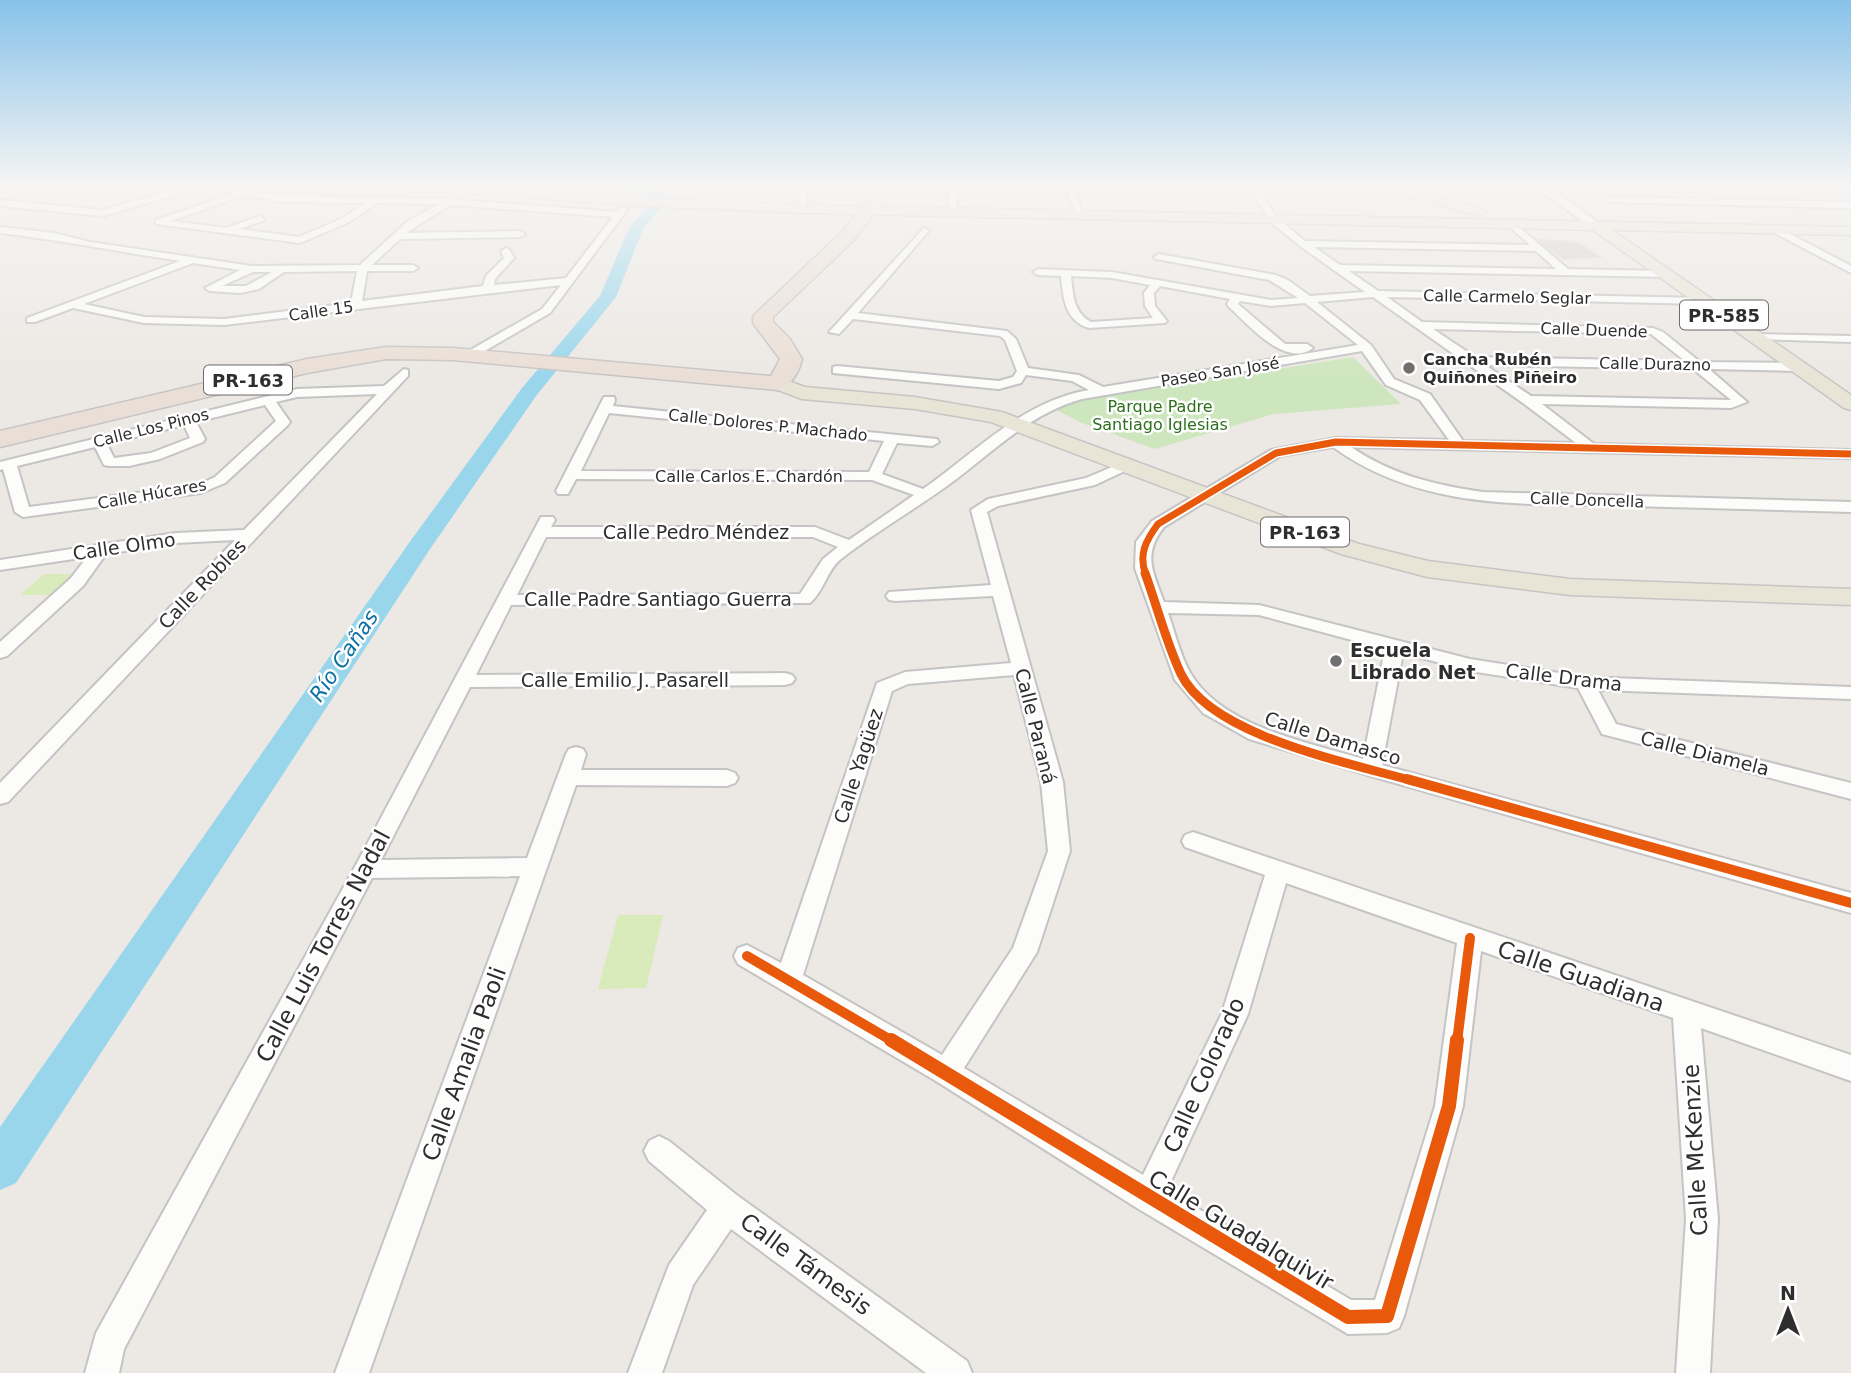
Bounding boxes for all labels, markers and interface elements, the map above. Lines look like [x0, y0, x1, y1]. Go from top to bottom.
street label: Calle Carmelo Seglar [1423, 286, 1591, 308]
street label: Calle 15 [287, 297, 355, 325]
road number: PR-585 [1680, 300, 1768, 330]
street label: Calle Duende [1540, 319, 1648, 341]
place label: Cancha Rubén Quiñones Piñeiro [1423, 350, 1577, 387]
street label: Paseo San José [1159, 353, 1281, 391]
street label: Calle Durazno [1599, 354, 1711, 374]
marker: Cancha Rubén Quiñones Piñeiro [1401, 360, 1417, 376]
road number: PR-163 [204, 366, 292, 394]
park label: Parque Padre Santiago Iglesias [1092, 397, 1228, 434]
street label: Calle Los Pinos [91, 404, 211, 452]
street label: Calle Dolores P. Machado [667, 405, 869, 445]
street label: Calle Carlos E. Chardón [655, 467, 843, 486]
street label: Calle Húcares [96, 475, 208, 513]
street label: Calle Doncella [1530, 489, 1644, 511]
road number: PR-163 [1261, 518, 1349, 546]
street label: Calle Pedro Méndez [603, 521, 789, 543]
street label: Calle Olmo [71, 528, 177, 564]
street label: Calle Robles [154, 535, 250, 633]
street label: Calle Padre Santiago Guerra [524, 588, 792, 610]
water label: Río Cañas [305, 606, 383, 706]
place label: Escuela Librado Net [1350, 639, 1476, 683]
marker: Escuela Librado Net [1328, 653, 1344, 669]
street label: Calle Drama [1504, 659, 1624, 695]
street label: Calle Paraná [1011, 666, 1061, 786]
street label: Calle Emilio J. Pasarell [521, 669, 729, 691]
street label: Calle Yagüez [829, 706, 887, 826]
street label: Calle Damasco [1262, 707, 1404, 769]
street label: Calle Diamela [1638, 726, 1772, 780]
street label: Calle Luis Torres Nadal [251, 826, 395, 1066]
street label: Calle Guadiana [1494, 935, 1668, 1017]
street label: Calle Amalia Paoli [417, 963, 511, 1165]
street label: Calle Colorado [1158, 993, 1250, 1157]
street label: Calle McKenzie [1678, 1063, 1712, 1237]
street label: Calle Guadalquivir [1144, 1165, 1339, 1296]
street label: Calle Támesis [735, 1208, 877, 1320]
north arrow [1753, 1275, 1823, 1345]
text: N [1780, 1282, 1796, 1304]

